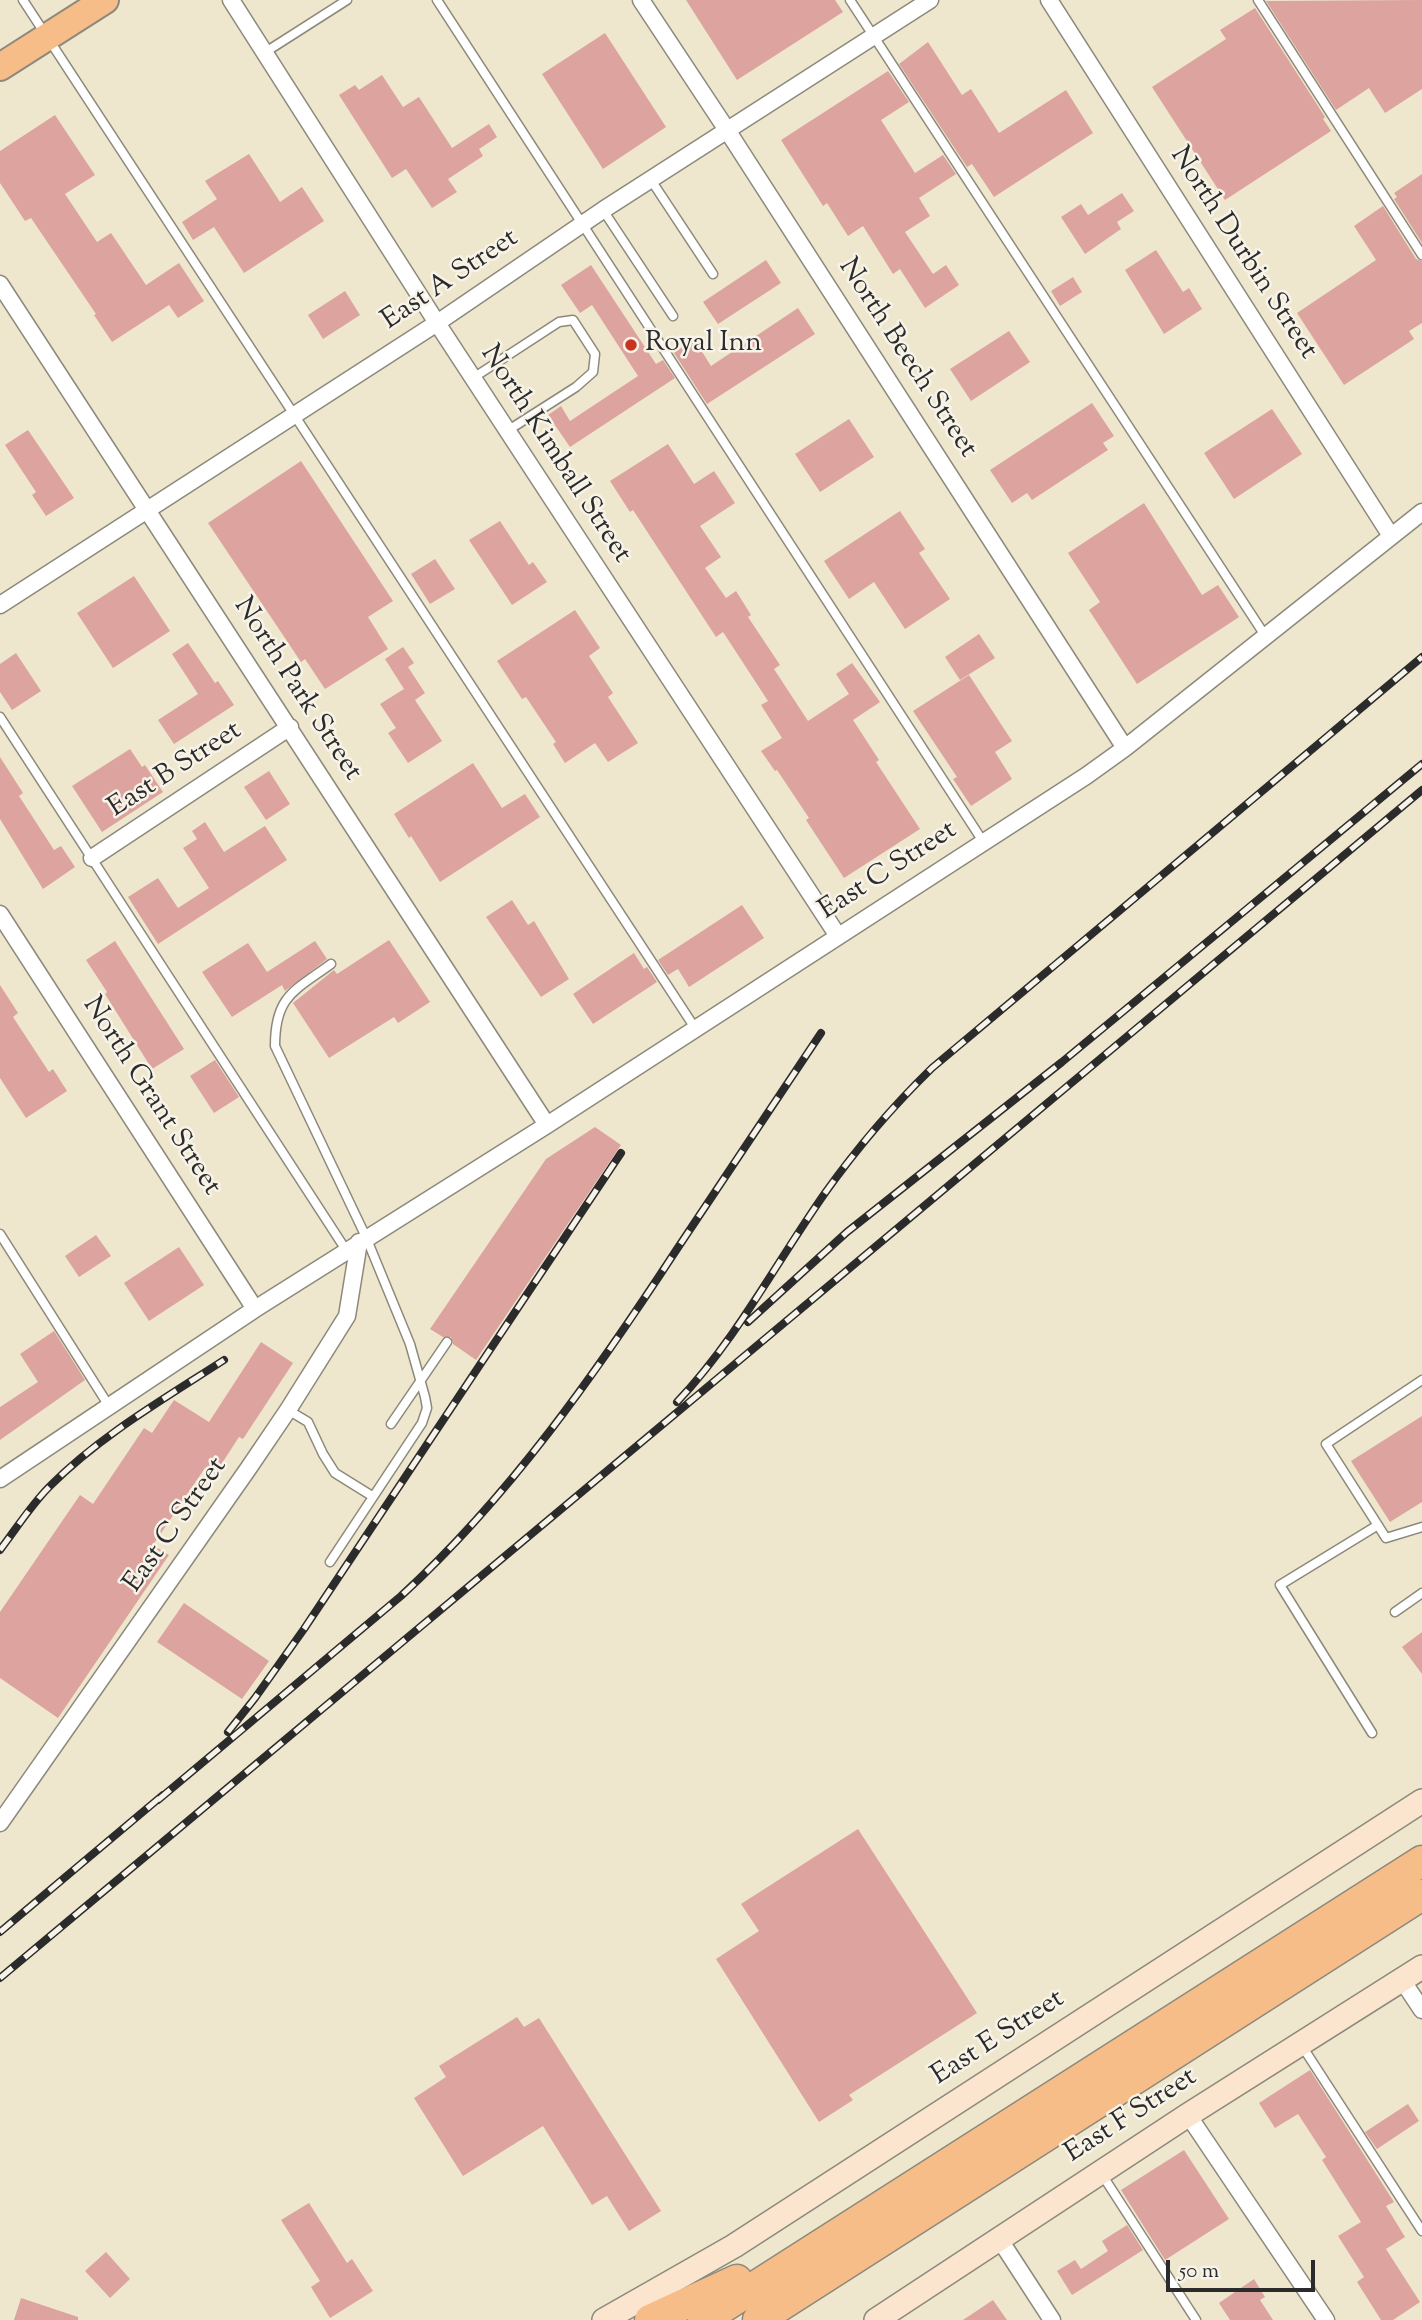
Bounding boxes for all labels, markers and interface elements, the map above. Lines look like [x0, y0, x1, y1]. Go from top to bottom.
street label: North Durbin Street [1161, 142, 1323, 366]
street label: East A Street [376, 223, 526, 339]
street label: North Beech Street [829, 253, 983, 465]
place label: Royal Inn [645, 328, 762, 362]
marker: Royal Inn [623, 337, 639, 353]
street label: North Kimball Street [471, 340, 637, 570]
street label: North Park Street [224, 592, 368, 788]
street label: East B Street [103, 715, 249, 827]
street label: East C Street [814, 815, 964, 929]
street label: North Grant Street [73, 991, 227, 1203]
street label: East C Street [118, 1452, 236, 1600]
street label: East E Street [926, 1984, 1072, 2094]
street label: East F Street [1060, 2062, 1204, 2172]
scale bar [1170, 2246, 1319, 2290]
text: 50 m [1179, 2257, 1219, 2287]

